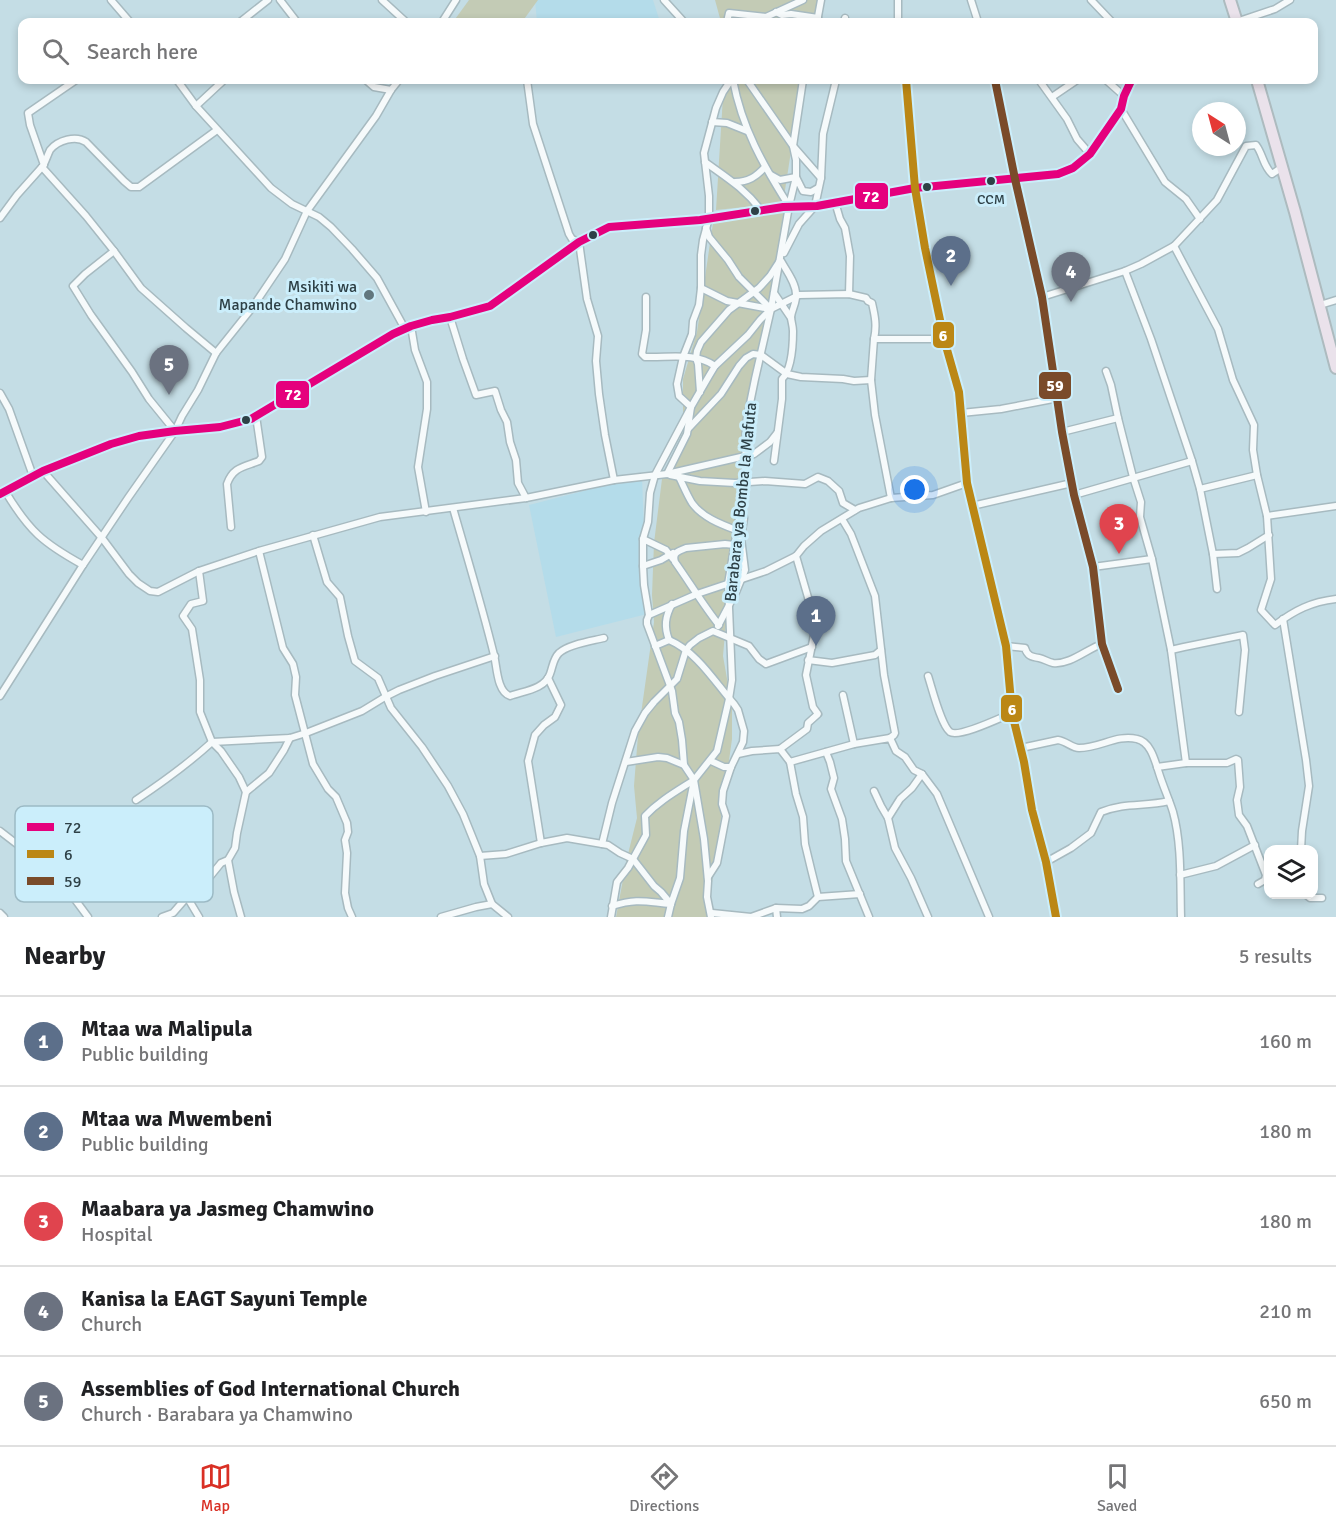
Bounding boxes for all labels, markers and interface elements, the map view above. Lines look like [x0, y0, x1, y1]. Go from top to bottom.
search box [18, 18, 1318, 84]
icon: search [39, 35, 72, 68]
text: Search here [87, 38, 198, 65]
north arrow [1192, 102, 1246, 156]
marker: CCM [985, 175, 997, 187]
unlabelled marker [921, 181, 933, 193]
line badge: 72 [854, 182, 889, 210]
text: 72 [862, 187, 880, 207]
place label: CCM [977, 191, 1005, 208]
unlabelled marker [749, 205, 761, 217]
unlabelled marker [587, 229, 599, 241]
pin: 2 [932, 236, 970, 286]
pin: 4 [1052, 252, 1090, 302]
place label: Msikiti wa Mapande Chamwino [218, 277, 357, 315]
marker: Msikiti wa Mapande Chamwino [362, 288, 376, 302]
line badge: 6 [932, 321, 955, 349]
text: 6 [939, 326, 948, 346]
pin: 5 [150, 346, 188, 395]
line badge: 59 [1038, 371, 1072, 400]
text: 59 [1046, 376, 1064, 396]
line badge: 72 [275, 380, 310, 409]
text: 72 [284, 385, 302, 405]
street label: Barabara ya Bomba la Mafuta [721, 401, 761, 603]
unlabelled marker [240, 414, 252, 426]
your location [900, 475, 929, 504]
pin: 3 [1100, 504, 1138, 554]
pin: 1 [796, 596, 836, 646]
line badge: 6 [1000, 694, 1023, 723]
text: 6 [1008, 700, 1017, 720]
legend [15, 806, 213, 902]
text: 72 [64, 818, 81, 838]
text: 6 [64, 845, 73, 865]
map controls [1264, 845, 1318, 899]
button: layers [1264, 845, 1318, 899]
text: 59 [64, 872, 81, 892]
text: Nearby [24, 940, 105, 972]
text: 5 results [1239, 944, 1312, 969]
text: Mtaa wa Malipula [81, 1015, 253, 1042]
text: 1 [38, 1029, 49, 1054]
text: 160 m [1259, 1029, 1312, 1054]
text: Public building [81, 1042, 209, 1067]
text: Mtaa wa Mwembeni [81, 1105, 272, 1132]
text: 2 [38, 1119, 49, 1144]
text: 180 m [1259, 1119, 1312, 1144]
text: Public building [81, 1132, 209, 1157]
text: Maabara ya Jasmeg Chamwino [81, 1195, 374, 1222]
text: 3 [38, 1209, 49, 1234]
text: 180 m [1259, 1209, 1312, 1234]
text: Hospital [81, 1222, 153, 1247]
text: Kanisa la EAGT Sayuni Temple [81, 1285, 368, 1312]
text: 4 [38, 1299, 49, 1324]
text: 210 m [1259, 1299, 1312, 1324]
text: Church [81, 1312, 142, 1337]
text: Assemblies of God International Church [81, 1375, 460, 1402]
text: 5 [38, 1389, 49, 1414]
text: 650 m [1259, 1389, 1312, 1414]
text: Church · Barabara ya Chamwino [81, 1402, 353, 1427]
tab: Map [199, 1460, 232, 1516]
tab: Directions [629, 1460, 699, 1516]
tab: Saved [1097, 1460, 1137, 1516]

